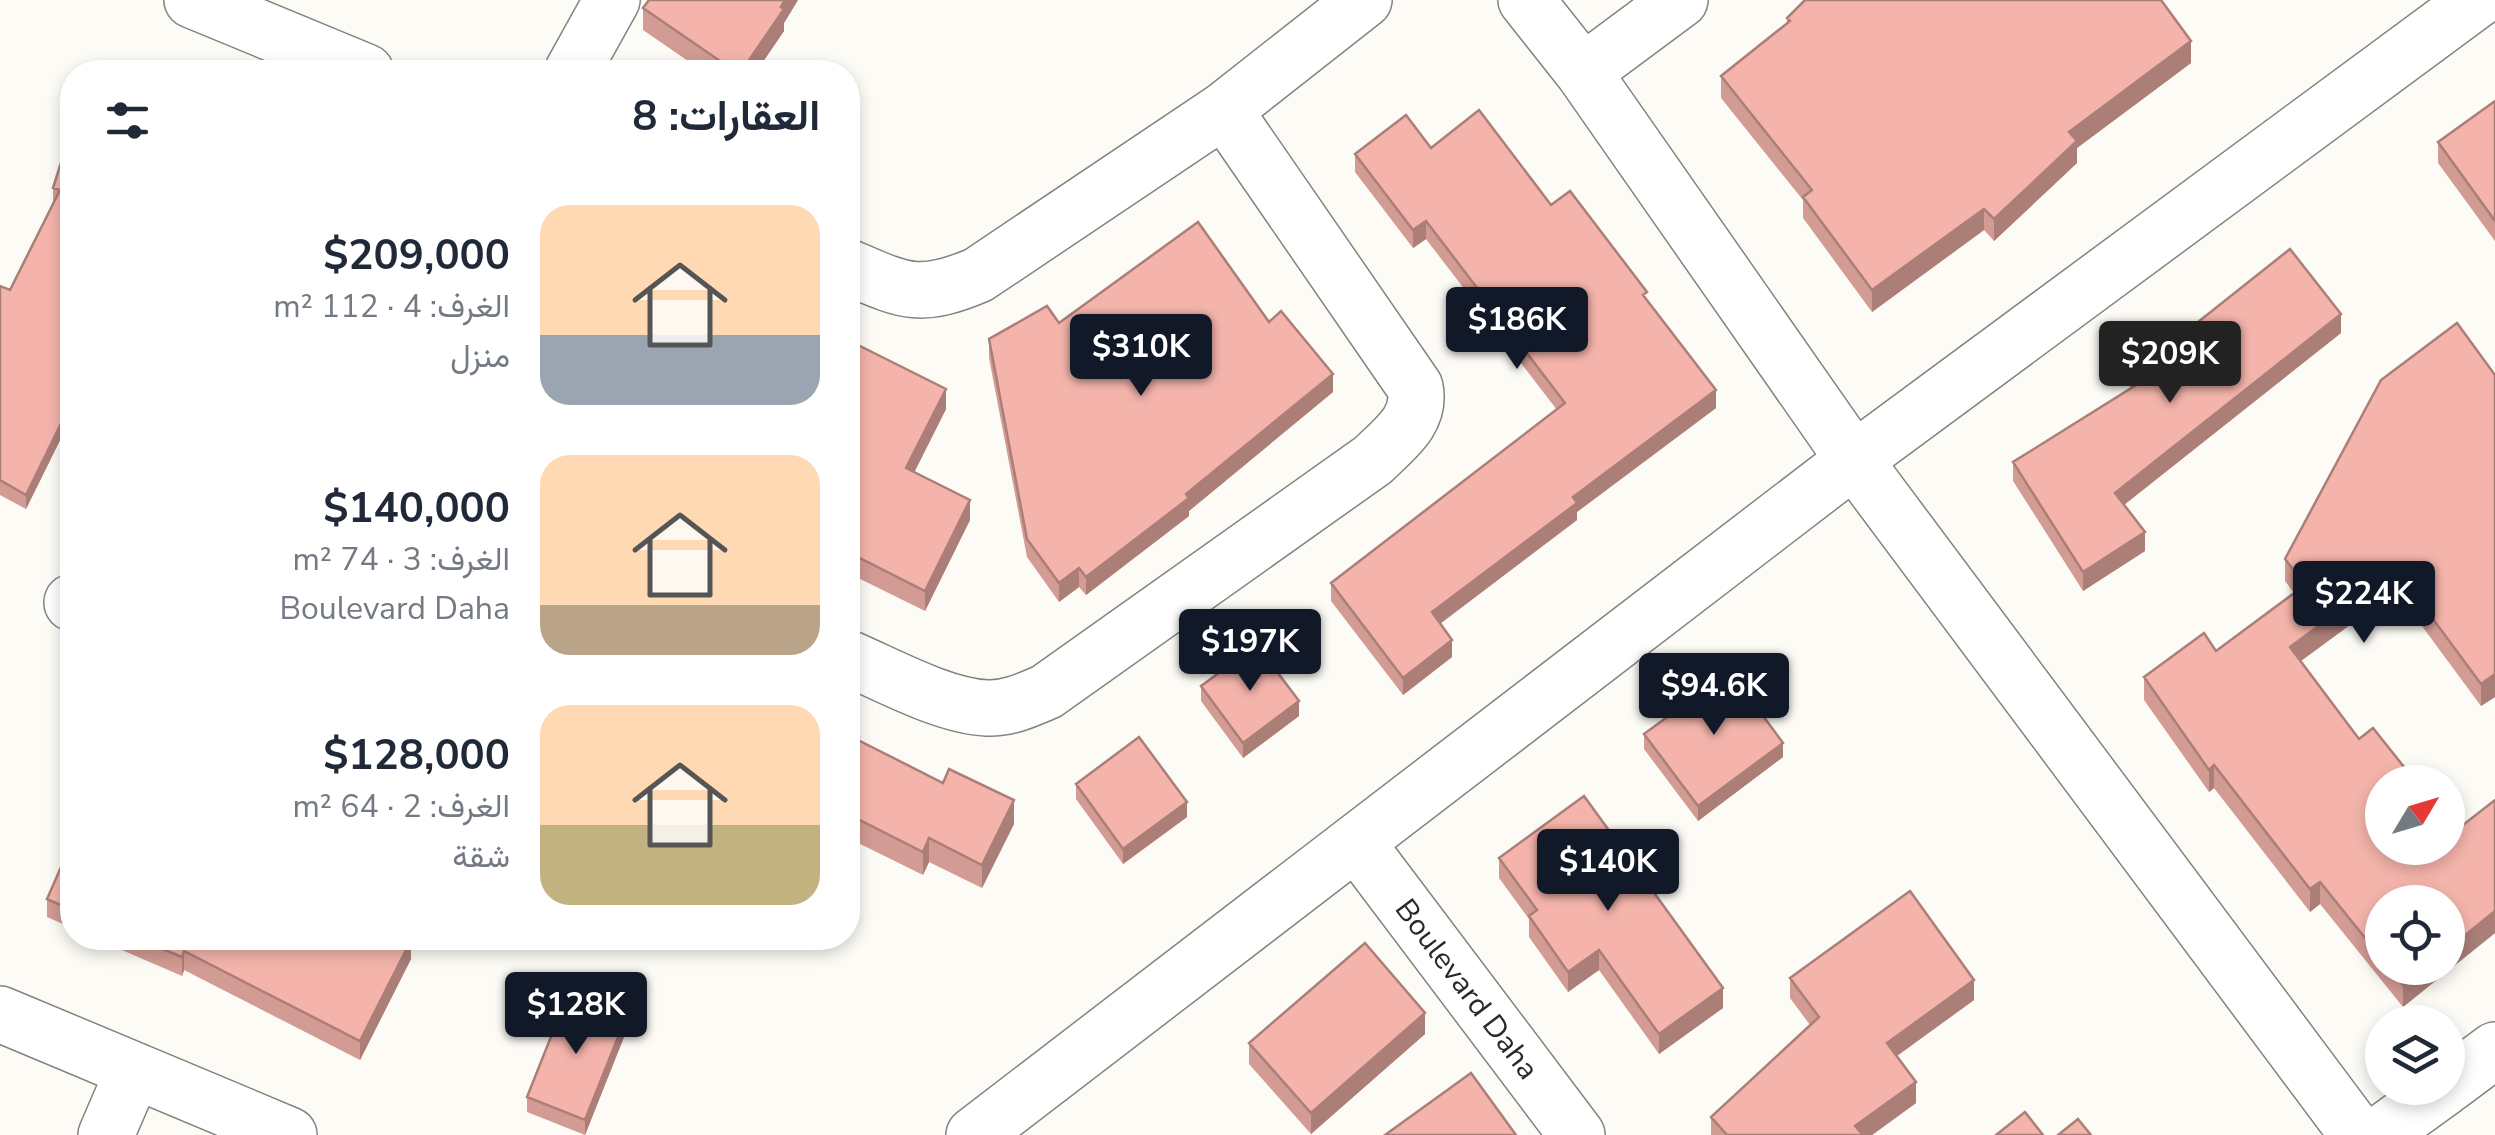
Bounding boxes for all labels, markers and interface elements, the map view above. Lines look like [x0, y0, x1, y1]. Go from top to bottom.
text: العقارات: 8 [632, 88, 820, 145]
icon: filters [100, 93, 155, 148]
text: $209,000 [323, 227, 510, 284]
icon: home [620, 245, 740, 365]
text: الغرف: 4 · 112 m² [273, 285, 510, 328]
pin: $186K [1447, 287, 1587, 372]
text: $186K [1468, 298, 1566, 341]
pin: $310K [1071, 314, 1211, 399]
pin: $209K [2100, 321, 2240, 406]
text: $310K [1092, 325, 1190, 368]
text: $209K [2121, 332, 2219, 375]
text: منزل [450, 335, 510, 378]
text: $140,000 [323, 480, 510, 537]
icon: home [620, 495, 740, 615]
text: الغرف: 3 · 74 m² [292, 538, 510, 581]
pin: $224K [2294, 561, 2434, 646]
text: $224K [2315, 572, 2413, 615]
text: Boulevard Daha [279, 587, 510, 630]
pin: $197K [1180, 609, 1320, 694]
text: $197K [1201, 620, 1299, 663]
pin: $94.6K [1633, 653, 1795, 738]
text: $94.6K [1661, 664, 1767, 707]
text: $128,000 [323, 727, 510, 784]
icon: home [620, 745, 740, 865]
north arrow [2365, 765, 2465, 865]
map controls [2365, 765, 2465, 1105]
text: الغرف: 2 · 64 m² [292, 785, 510, 828]
pin: $140K [1538, 829, 1678, 914]
text: شقة [452, 835, 510, 878]
text: $140K [1559, 840, 1657, 883]
button: locate [2365, 885, 2465, 985]
street label: Boulevard Daha [1385, 891, 1548, 1088]
pin: $128K [506, 972, 646, 1057]
text: $128K [527, 983, 625, 1026]
button: layers [2365, 1005, 2465, 1105]

